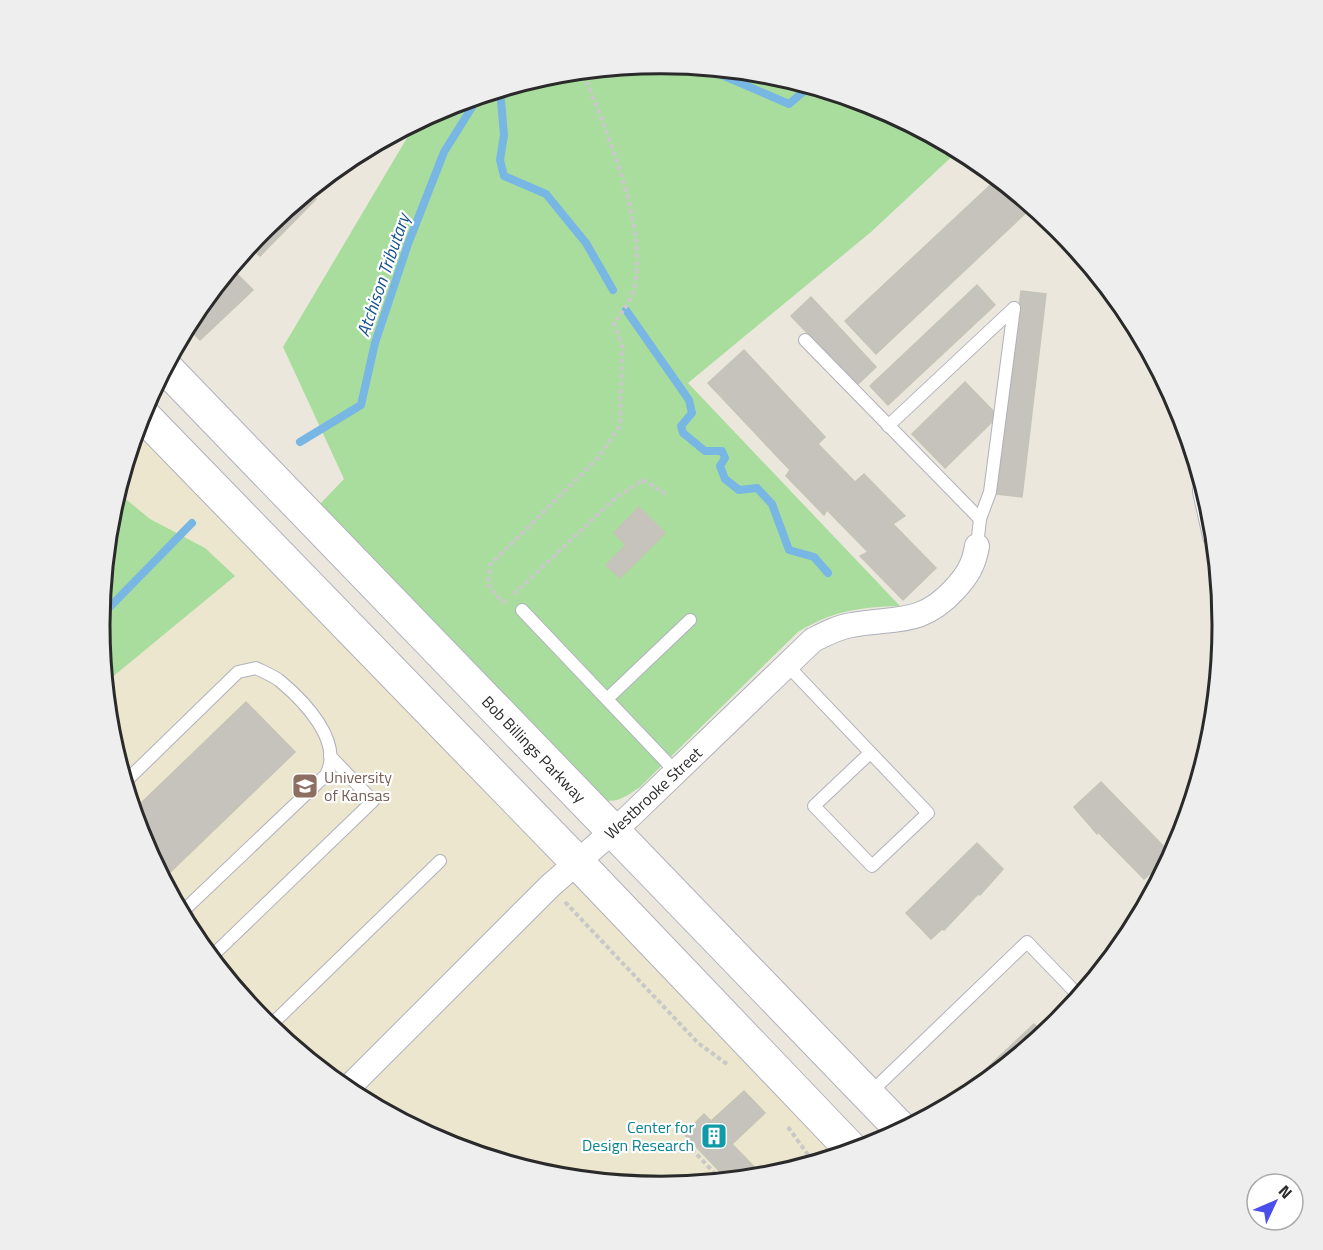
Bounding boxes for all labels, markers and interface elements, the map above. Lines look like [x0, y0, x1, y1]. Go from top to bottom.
water label: Atchison Tributary [349, 208, 417, 340]
street label: Bob Billings Parkway [477, 690, 592, 808]
street label: Westbrooke Street [599, 741, 708, 845]
place label: University of Kansas [324, 765, 392, 807]
school or university icon: University of Kansas [290, 771, 320, 801]
place label: Center for Design Research [582, 1115, 694, 1157]
building icon: Center for Design Research [699, 1121, 729, 1151]
north arrow [1245, 1172, 1305, 1232]
text: N [1273, 1179, 1298, 1204]

